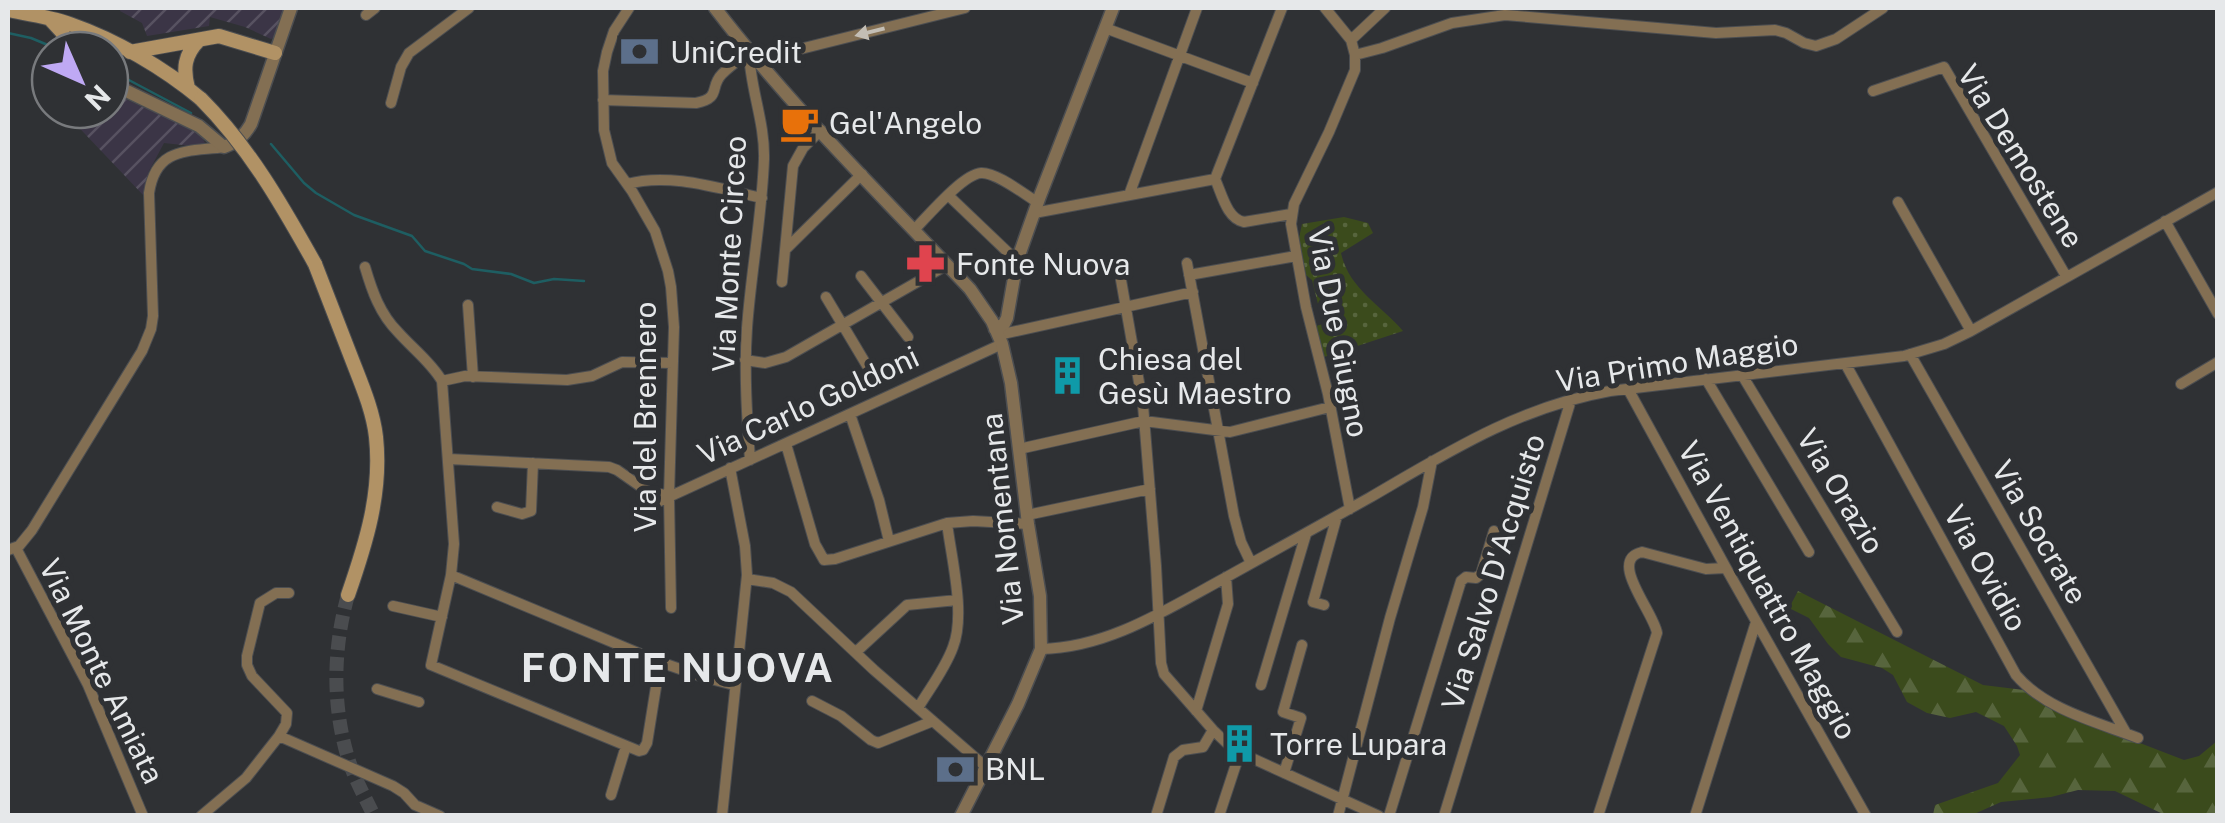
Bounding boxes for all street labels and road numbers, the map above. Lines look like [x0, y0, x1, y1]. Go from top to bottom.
street label: Via Demostene [1950, 58, 2092, 254]
street label: Via Monte Circeo [705, 135, 753, 373]
street label: Via Due Giugno [1301, 224, 1377, 440]
street label: Via del Brennero [627, 301, 663, 533]
street label: Via Primo Maggio [1554, 325, 1800, 399]
street label: Via Carlo Goldoni [692, 338, 924, 472]
street label: Via Nomentana [973, 411, 1031, 627]
street label: Via Orazio [1790, 422, 1892, 560]
street label: Via Salvo D'Acquisto [1434, 430, 1552, 714]
street label: Via Ventiquattro Maggio [1671, 435, 1865, 745]
street label: Via Socrate [1984, 454, 2096, 610]
street label: Via Ovidio [1937, 499, 2035, 637]
street label: Via Monte Amiata [32, 553, 172, 789]

